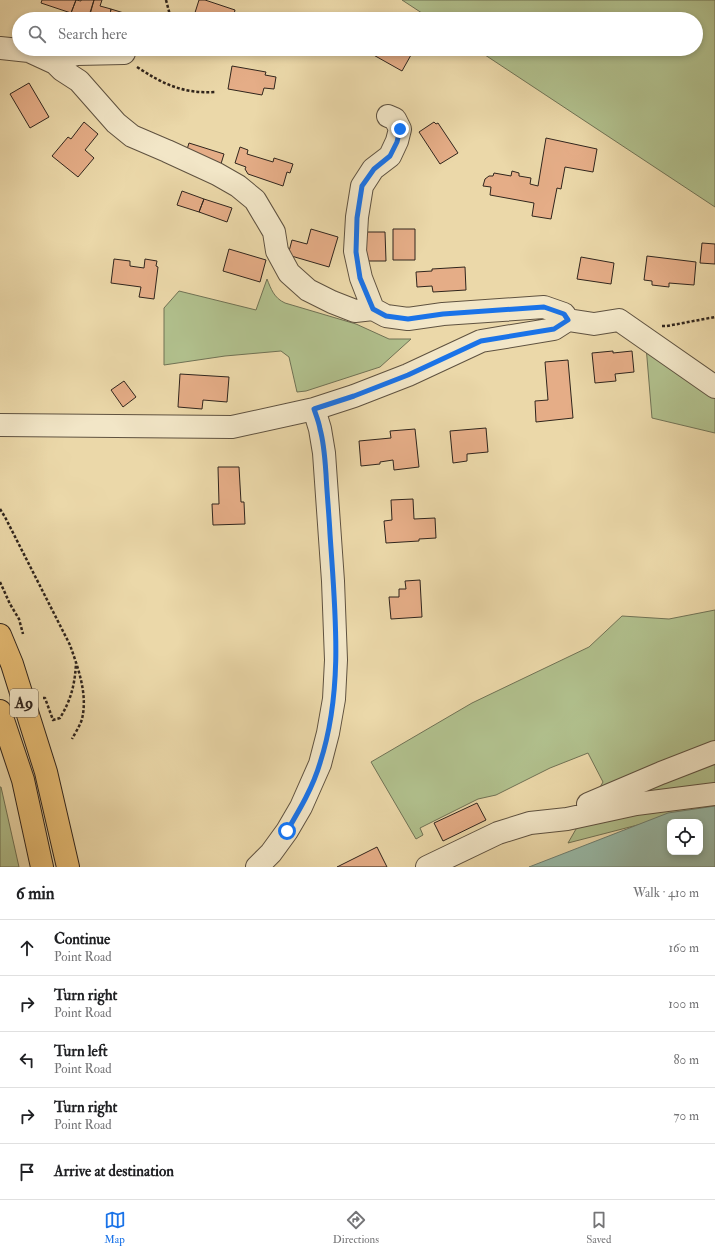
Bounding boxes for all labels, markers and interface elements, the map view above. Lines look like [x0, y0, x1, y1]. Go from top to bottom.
search box [12, 12, 703, 56]
icon: search [26, 23, 48, 45]
text: Search here [58, 25, 127, 44]
route end [391, 120, 409, 138]
road number: A9 [10, 689, 38, 717]
map controls [667, 819, 703, 855]
button: locate [667, 819, 703, 855]
route start [278, 822, 296, 840]
text: 6 min [16, 883, 55, 904]
text: Walk · 410 m [633, 885, 699, 901]
text: Continue [54, 930, 110, 949]
icon: ahead [16, 937, 38, 959]
text: 160 m [668, 940, 699, 956]
text: Point Road [54, 949, 112, 965]
text: Turn right [54, 986, 117, 1005]
icon: right [16, 993, 38, 1015]
text: 100 m [668, 996, 699, 1012]
text: Point Road [54, 1005, 112, 1021]
text: Turn left [54, 1042, 108, 1061]
icon: left [16, 1049, 38, 1071]
text: 80 m [673, 1052, 699, 1068]
text: Point Road [54, 1061, 112, 1077]
text: Turn right [54, 1098, 117, 1117]
icon: right [16, 1105, 38, 1127]
text: 70 m [674, 1108, 699, 1124]
text: Point Road [54, 1117, 112, 1133]
icon: arrive [16, 1161, 38, 1183]
text: Arrive at destination [54, 1162, 174, 1181]
tab: Map [104, 1209, 126, 1246]
tab: Directions [333, 1209, 379, 1246]
tab: Saved [586, 1209, 611, 1246]

